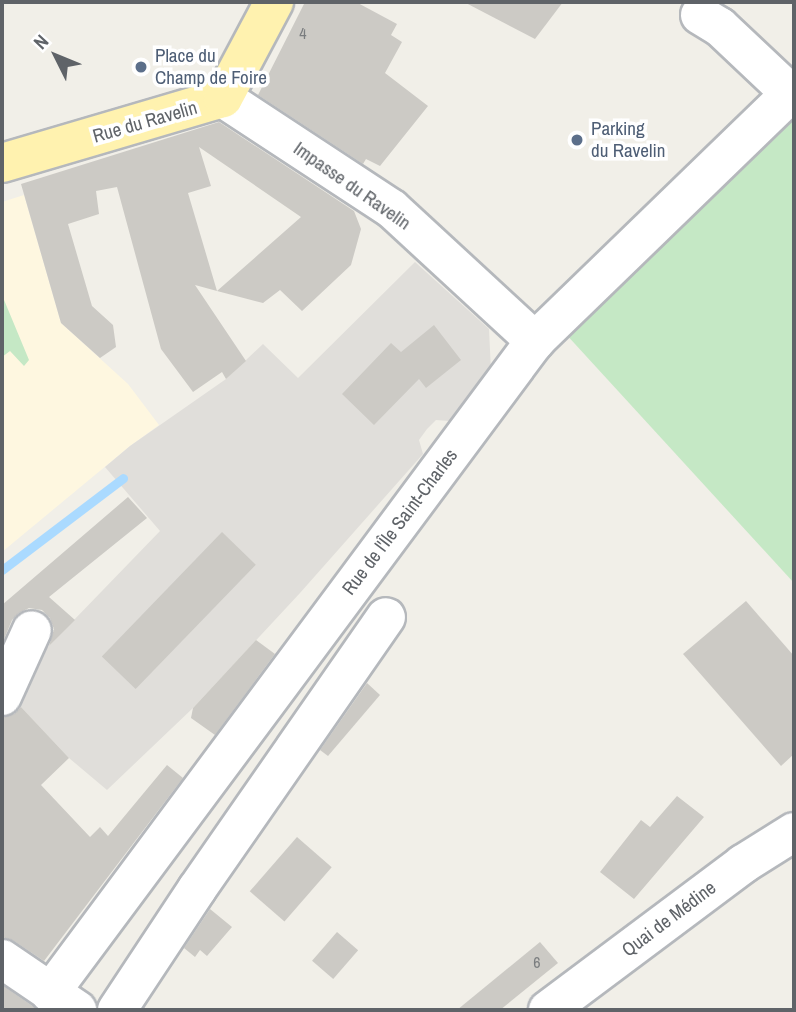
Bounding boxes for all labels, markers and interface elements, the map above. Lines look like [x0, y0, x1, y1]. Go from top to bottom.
north arrow [21, 21, 91, 91]
house number: 4 [299, 23, 307, 43]
text: N [27, 29, 54, 55]
place label: Place du Champ de Foire [155, 45, 267, 89]
marker: Place du Champ de Foire [133, 59, 149, 75]
street label: Rue du Ravelin [90, 96, 200, 148]
place label: Parking du Ravelin [591, 118, 665, 162]
marker: Parking du Ravelin [569, 132, 585, 148]
street label: Impasse du Ravelin [289, 137, 415, 235]
street label: Rue de l'Île Saint-Charles [338, 444, 462, 600]
street label: Quai de Médine [618, 876, 720, 962]
house number: 6 [533, 952, 541, 972]

